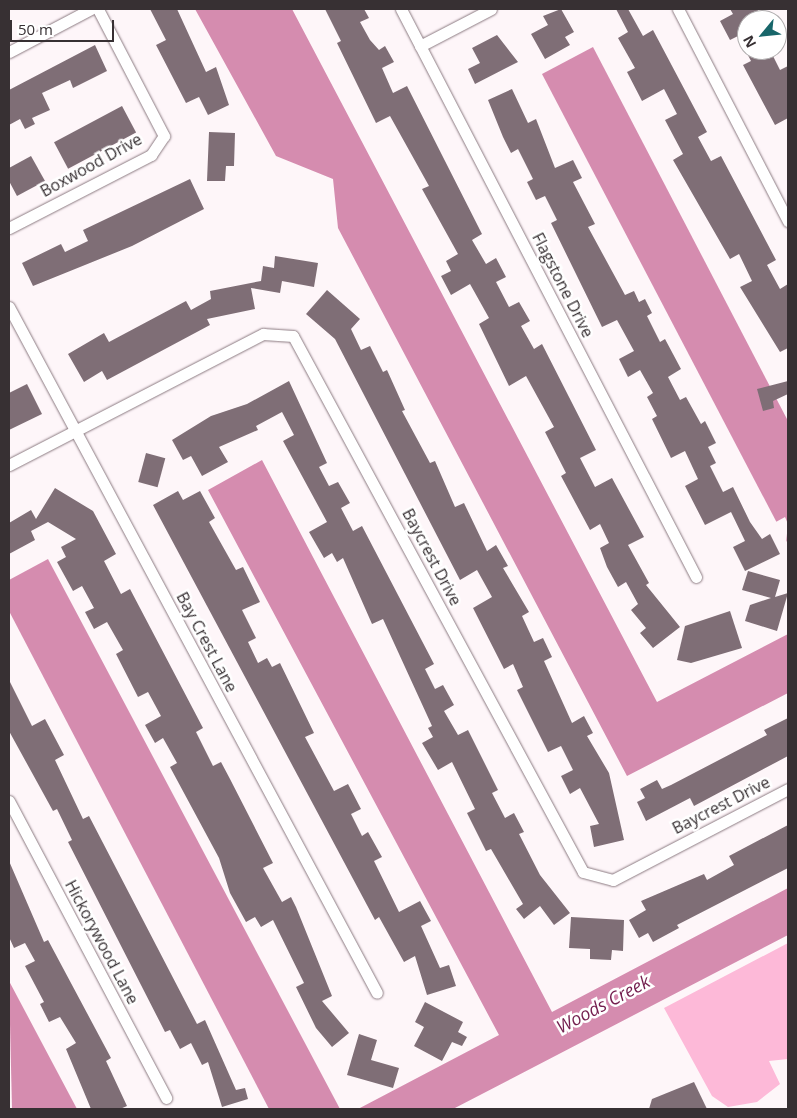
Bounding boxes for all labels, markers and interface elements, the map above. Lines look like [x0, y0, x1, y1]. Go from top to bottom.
scale bar [12, 10, 116, 42]
north arrow [737, 10, 787, 60]
text: 50 m [18, 19, 53, 39]
text: N [738, 32, 760, 51]
street label: Boxwood Drive [37, 129, 145, 201]
street label: Flagstone Drive [528, 229, 598, 341]
street label: Baycrest Drive [398, 505, 466, 609]
street label: Bay Crest Lane [173, 589, 241, 695]
street label: Baycrest Drive [669, 772, 773, 838]
street label: Hickorywood Lane [61, 877, 143, 1007]
water label: Woods Creek [553, 970, 653, 1038]

